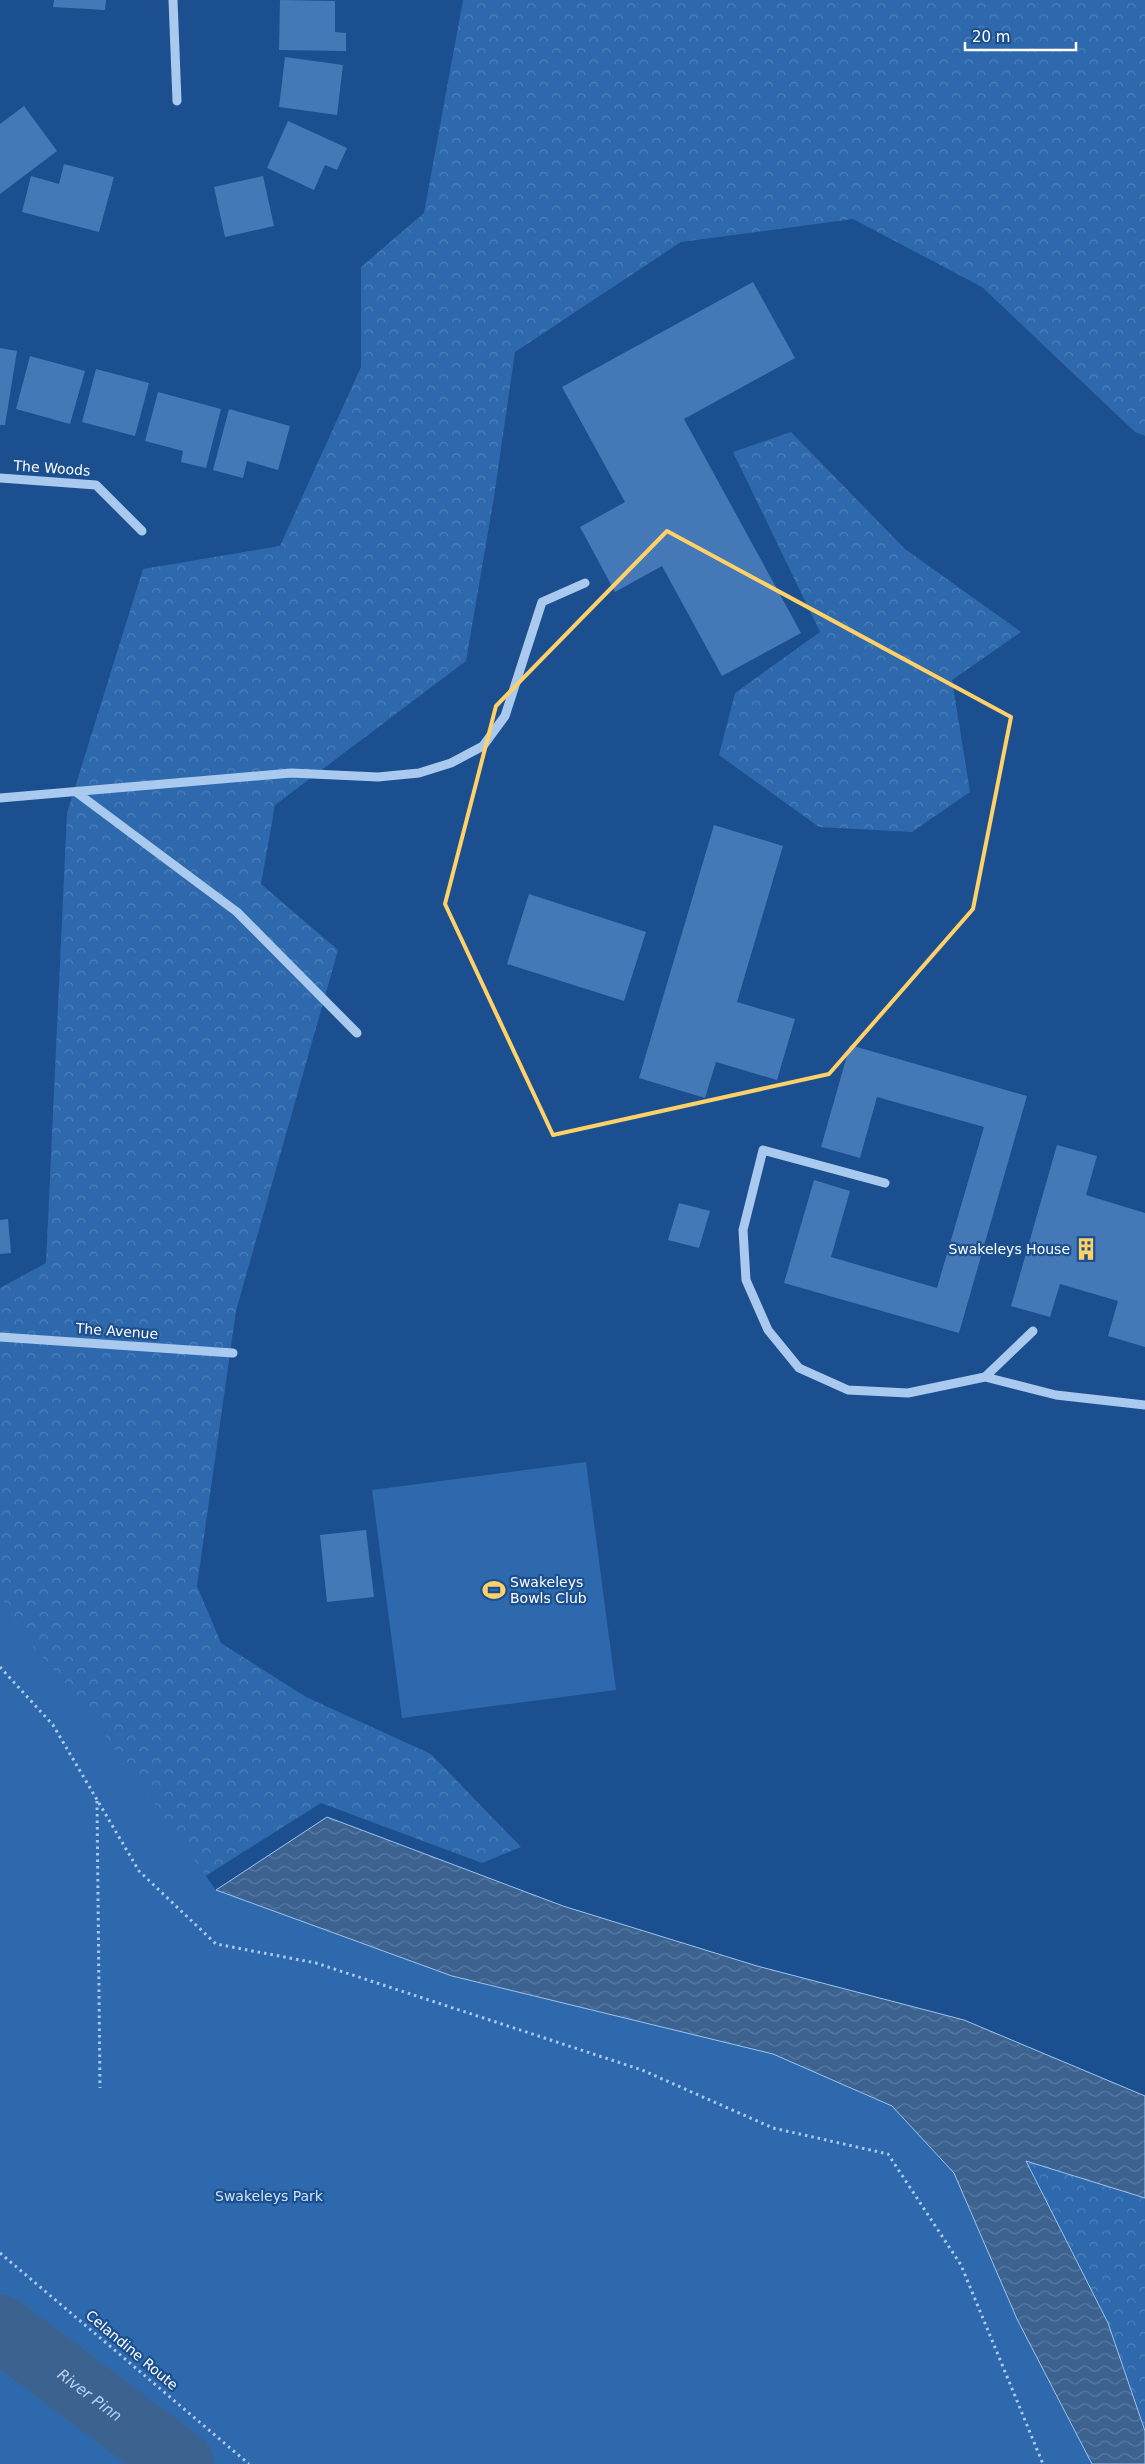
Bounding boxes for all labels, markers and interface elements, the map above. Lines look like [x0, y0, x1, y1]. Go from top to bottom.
scale bar [965, 20, 1076, 52]
text: 20 m [972, 28, 1010, 46]
street label: The Woods [12, 457, 91, 479]
building icon: Swakeleys House [1073, 1236, 1099, 1262]
place label: Swakeleys House [948, 1241, 1070, 1257]
street label: The Avenue [74, 1320, 159, 1342]
place label: Swakeleys Bowls Club [510, 1574, 587, 1606]
sports icon: Swakeleys Bowls Club [481, 1577, 507, 1603]
park label: Swakeleys Park [215, 2188, 324, 2204]
street label: Celandine Route [83, 2307, 181, 2393]
water label: River Pinn [54, 2365, 125, 2425]

